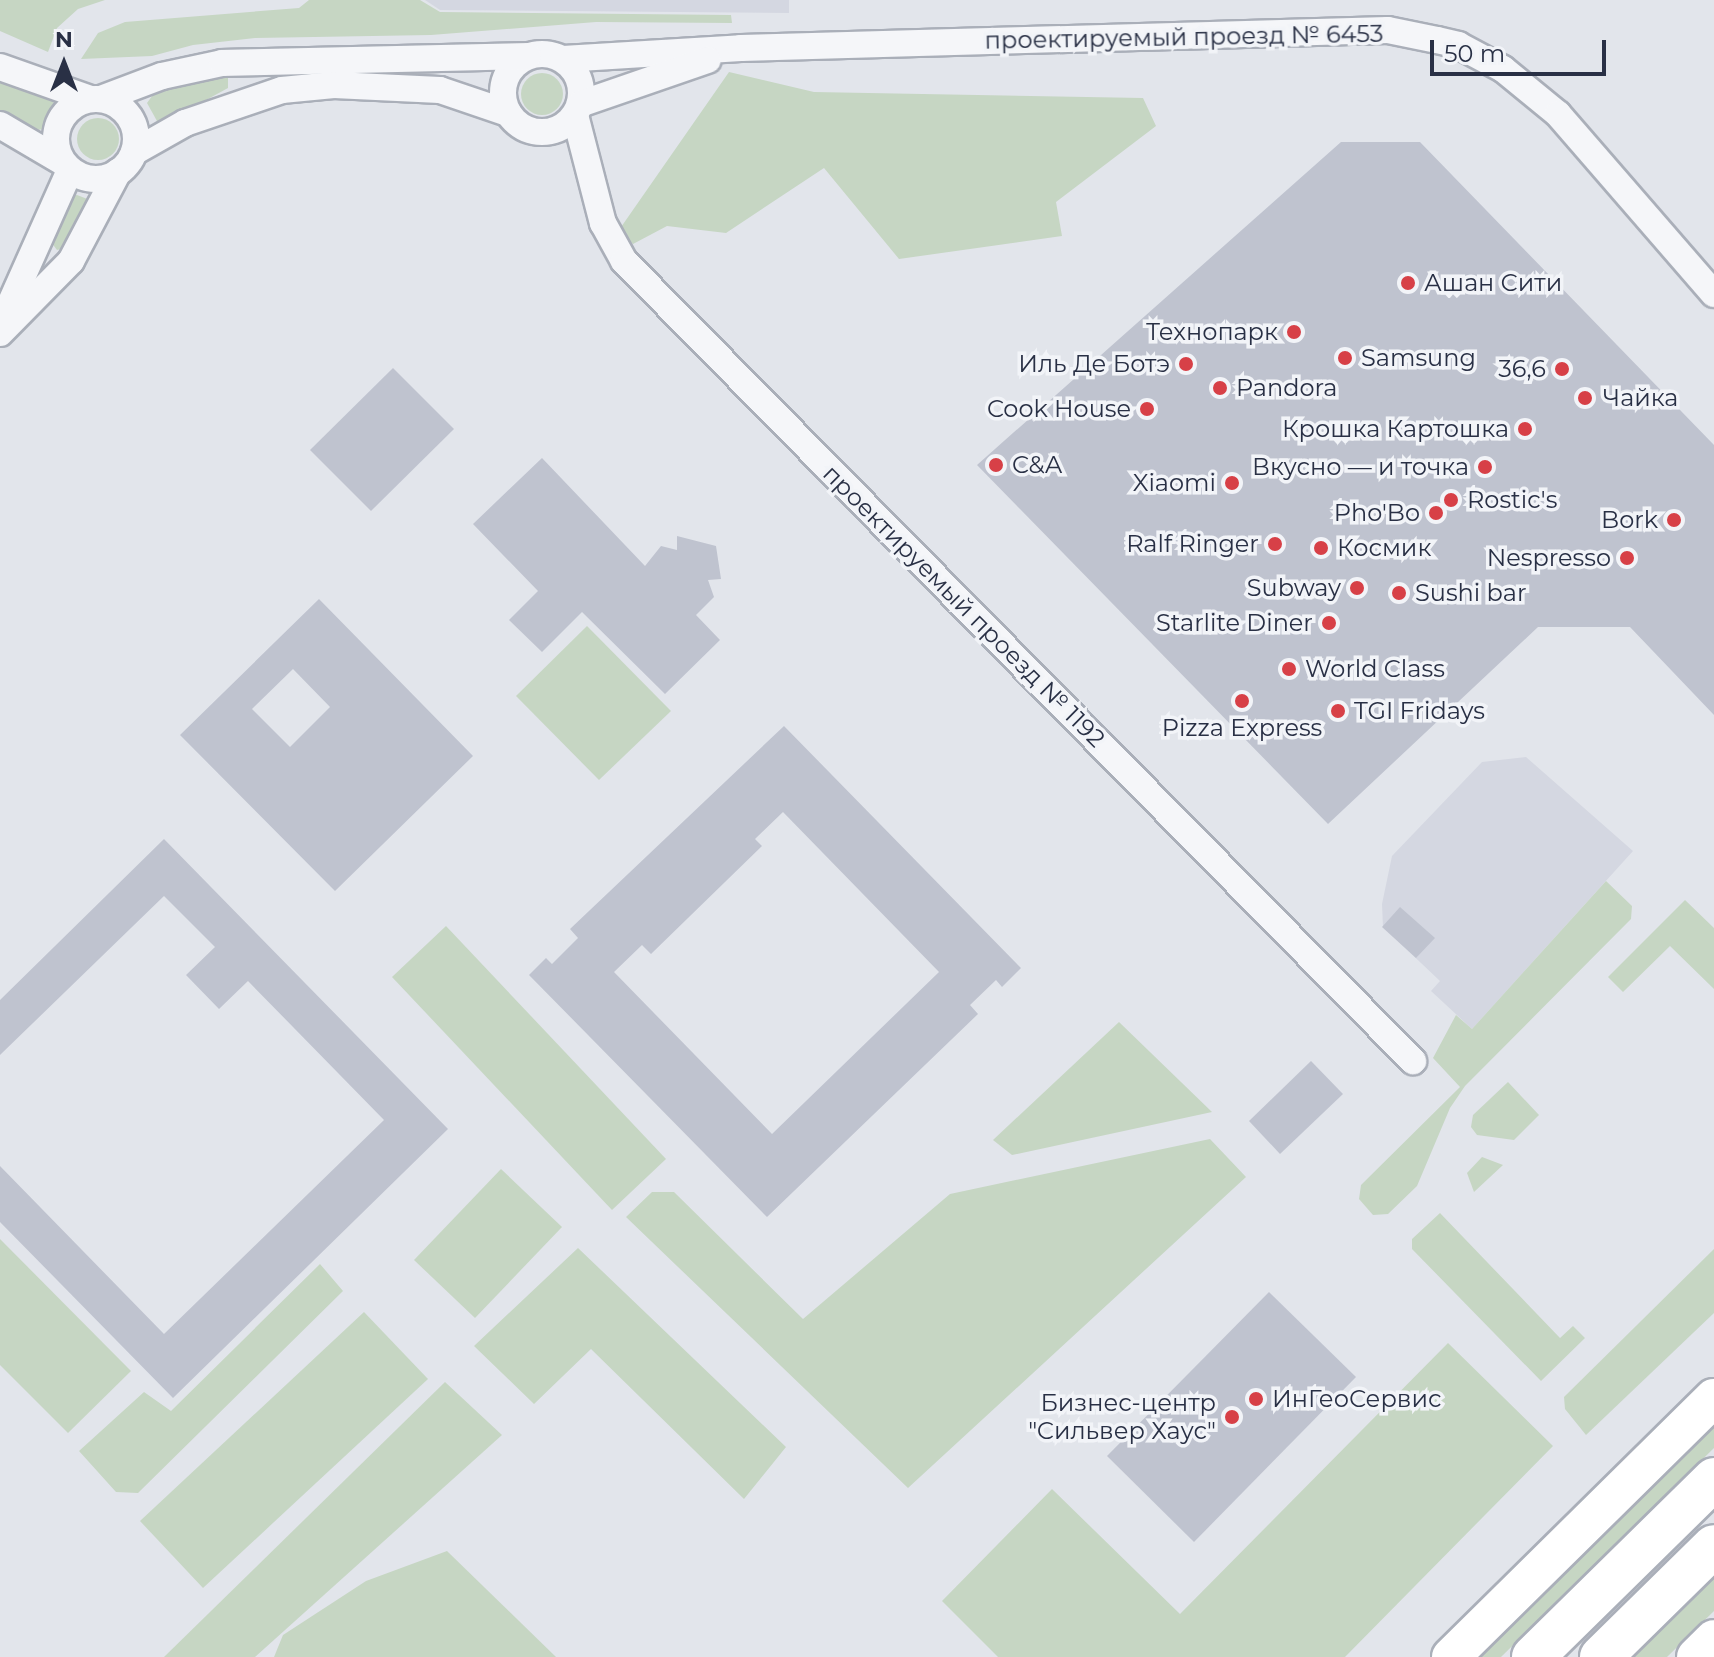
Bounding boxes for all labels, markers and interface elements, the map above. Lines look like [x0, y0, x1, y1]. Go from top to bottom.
street label: проектируемый проезд № 6453 [984, 19, 1384, 55]
north arrow [24, 24, 104, 104]
scale bar [1434, 24, 1610, 74]
text: N [55, 26, 73, 53]
text: 50 m [1444, 39, 1505, 68]
place label: Ашан Сити [1424, 269, 1562, 297]
marker: Ашан Сити [1399, 274, 1417, 292]
place label: Технопарк [1146, 318, 1278, 346]
marker: Технопарк [1285, 323, 1303, 341]
place label: Samsung [1361, 344, 1476, 372]
marker: Samsung [1336, 349, 1354, 367]
place label: Иль Де Ботэ [1018, 350, 1170, 378]
marker: Иль Де Ботэ [1177, 355, 1195, 373]
place label: 36,6 [1498, 355, 1546, 383]
marker: 36,6 [1553, 360, 1571, 378]
place label: Pandora [1236, 374, 1337, 402]
marker: Pandora [1211, 379, 1229, 397]
place label: Чайка [1603, 384, 1678, 412]
marker: Чайка [1574, 387, 1596, 409]
place label: Cook House [987, 395, 1131, 423]
marker: Cook House [1138, 400, 1156, 418]
place label: Крошка Картошка [1282, 415, 1509, 443]
marker: Крошка Картошка [1516, 420, 1534, 438]
place label: C&A [1012, 451, 1062, 479]
place label: Вкусно — и точка [1252, 453, 1469, 481]
marker: C&A [987, 456, 1005, 474]
marker: Вкусно — и точка [1476, 458, 1494, 476]
street label: проектируемый проезд № 1192 [817, 459, 1111, 753]
place label: Xiaomi [1133, 469, 1216, 497]
marker: Xiaomi [1223, 474, 1241, 492]
place label: Rostic's [1467, 486, 1557, 514]
marker: Rostic's [1442, 491, 1460, 509]
place label: Pho'Bo [1334, 499, 1420, 527]
marker: Pho'Bo [1427, 504, 1445, 522]
place label: Bork [1601, 506, 1658, 534]
marker: Bork [1665, 511, 1683, 529]
place label: Ralf Ringer [1126, 530, 1259, 558]
place label: Космик [1337, 534, 1431, 562]
marker: Ralf Ringer [1266, 535, 1284, 553]
marker: Космик [1312, 539, 1330, 557]
place label: Nespresso [1487, 544, 1611, 572]
marker: Nespresso [1618, 549, 1636, 567]
place label: Subway [1247, 574, 1341, 602]
marker: Subway [1348, 579, 1366, 597]
place label: Sushi bar [1415, 579, 1527, 607]
marker: Sushi bar [1390, 584, 1408, 602]
place label: Starlite Diner [1156, 609, 1313, 637]
marker: Starlite Diner [1320, 614, 1338, 632]
place label: World Class [1305, 655, 1445, 683]
marker: World Class [1280, 660, 1298, 678]
marker: Pizza Express [1233, 692, 1251, 710]
place label: TGI Fridays [1354, 697, 1485, 725]
marker: TGI Fridays [1329, 702, 1347, 720]
place label: Pizza Express [1162, 714, 1322, 742]
place label: ИнГеоСервис [1272, 1385, 1441, 1413]
place label: Бизнес-центр "Сильвер Хаус" [1028, 1389, 1216, 1445]
marker: ИнГеоСервис [1247, 1390, 1265, 1408]
marker: Бизнес-центр "Сильвер Хаус" [1223, 1408, 1241, 1426]

